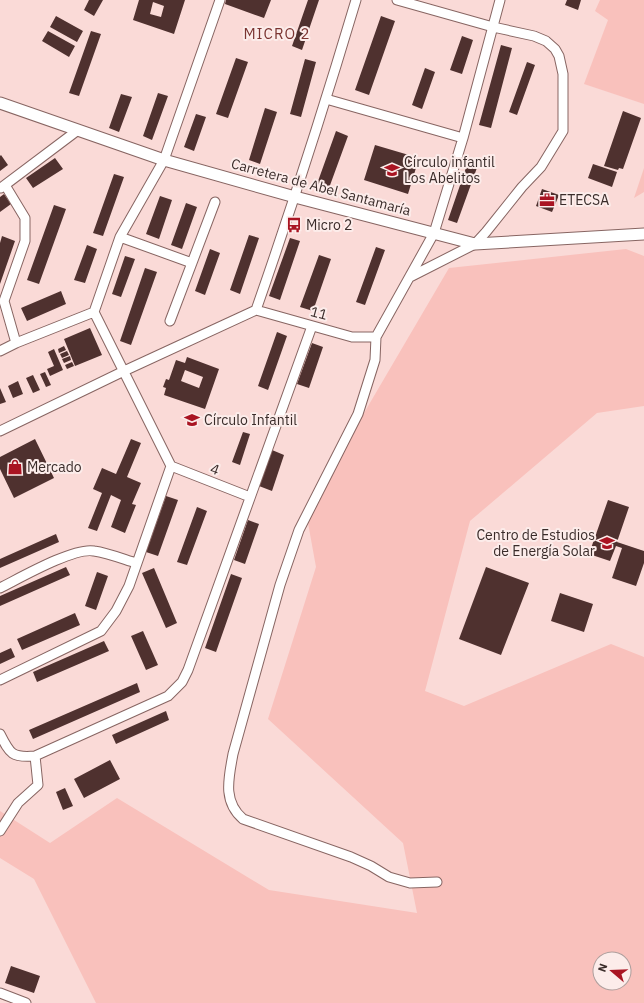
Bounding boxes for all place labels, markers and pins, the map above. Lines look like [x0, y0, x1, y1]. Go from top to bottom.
place label: Círculo infantil Los Abelitos [404, 153, 495, 187]
school or university icon: Círculo infantil Los Abelitos [383, 161, 401, 179]
office icon: ETECSA [538, 191, 556, 209]
place label: ETECSA [559, 191, 609, 209]
bus stop icon: Micro 2 [285, 216, 303, 234]
place label: Micro 2 [306, 216, 353, 234]
school or university icon: Círculo Infantil [183, 411, 201, 429]
place label: Círculo Infantil [204, 411, 297, 429]
shop icon: Mercado [6, 458, 24, 476]
place label: Mercado [27, 458, 82, 476]
place label: Centro de Estudios de Energía Solar [476, 526, 595, 560]
school or university icon: Centro de Estudios de Energía Solar [598, 534, 616, 552]

